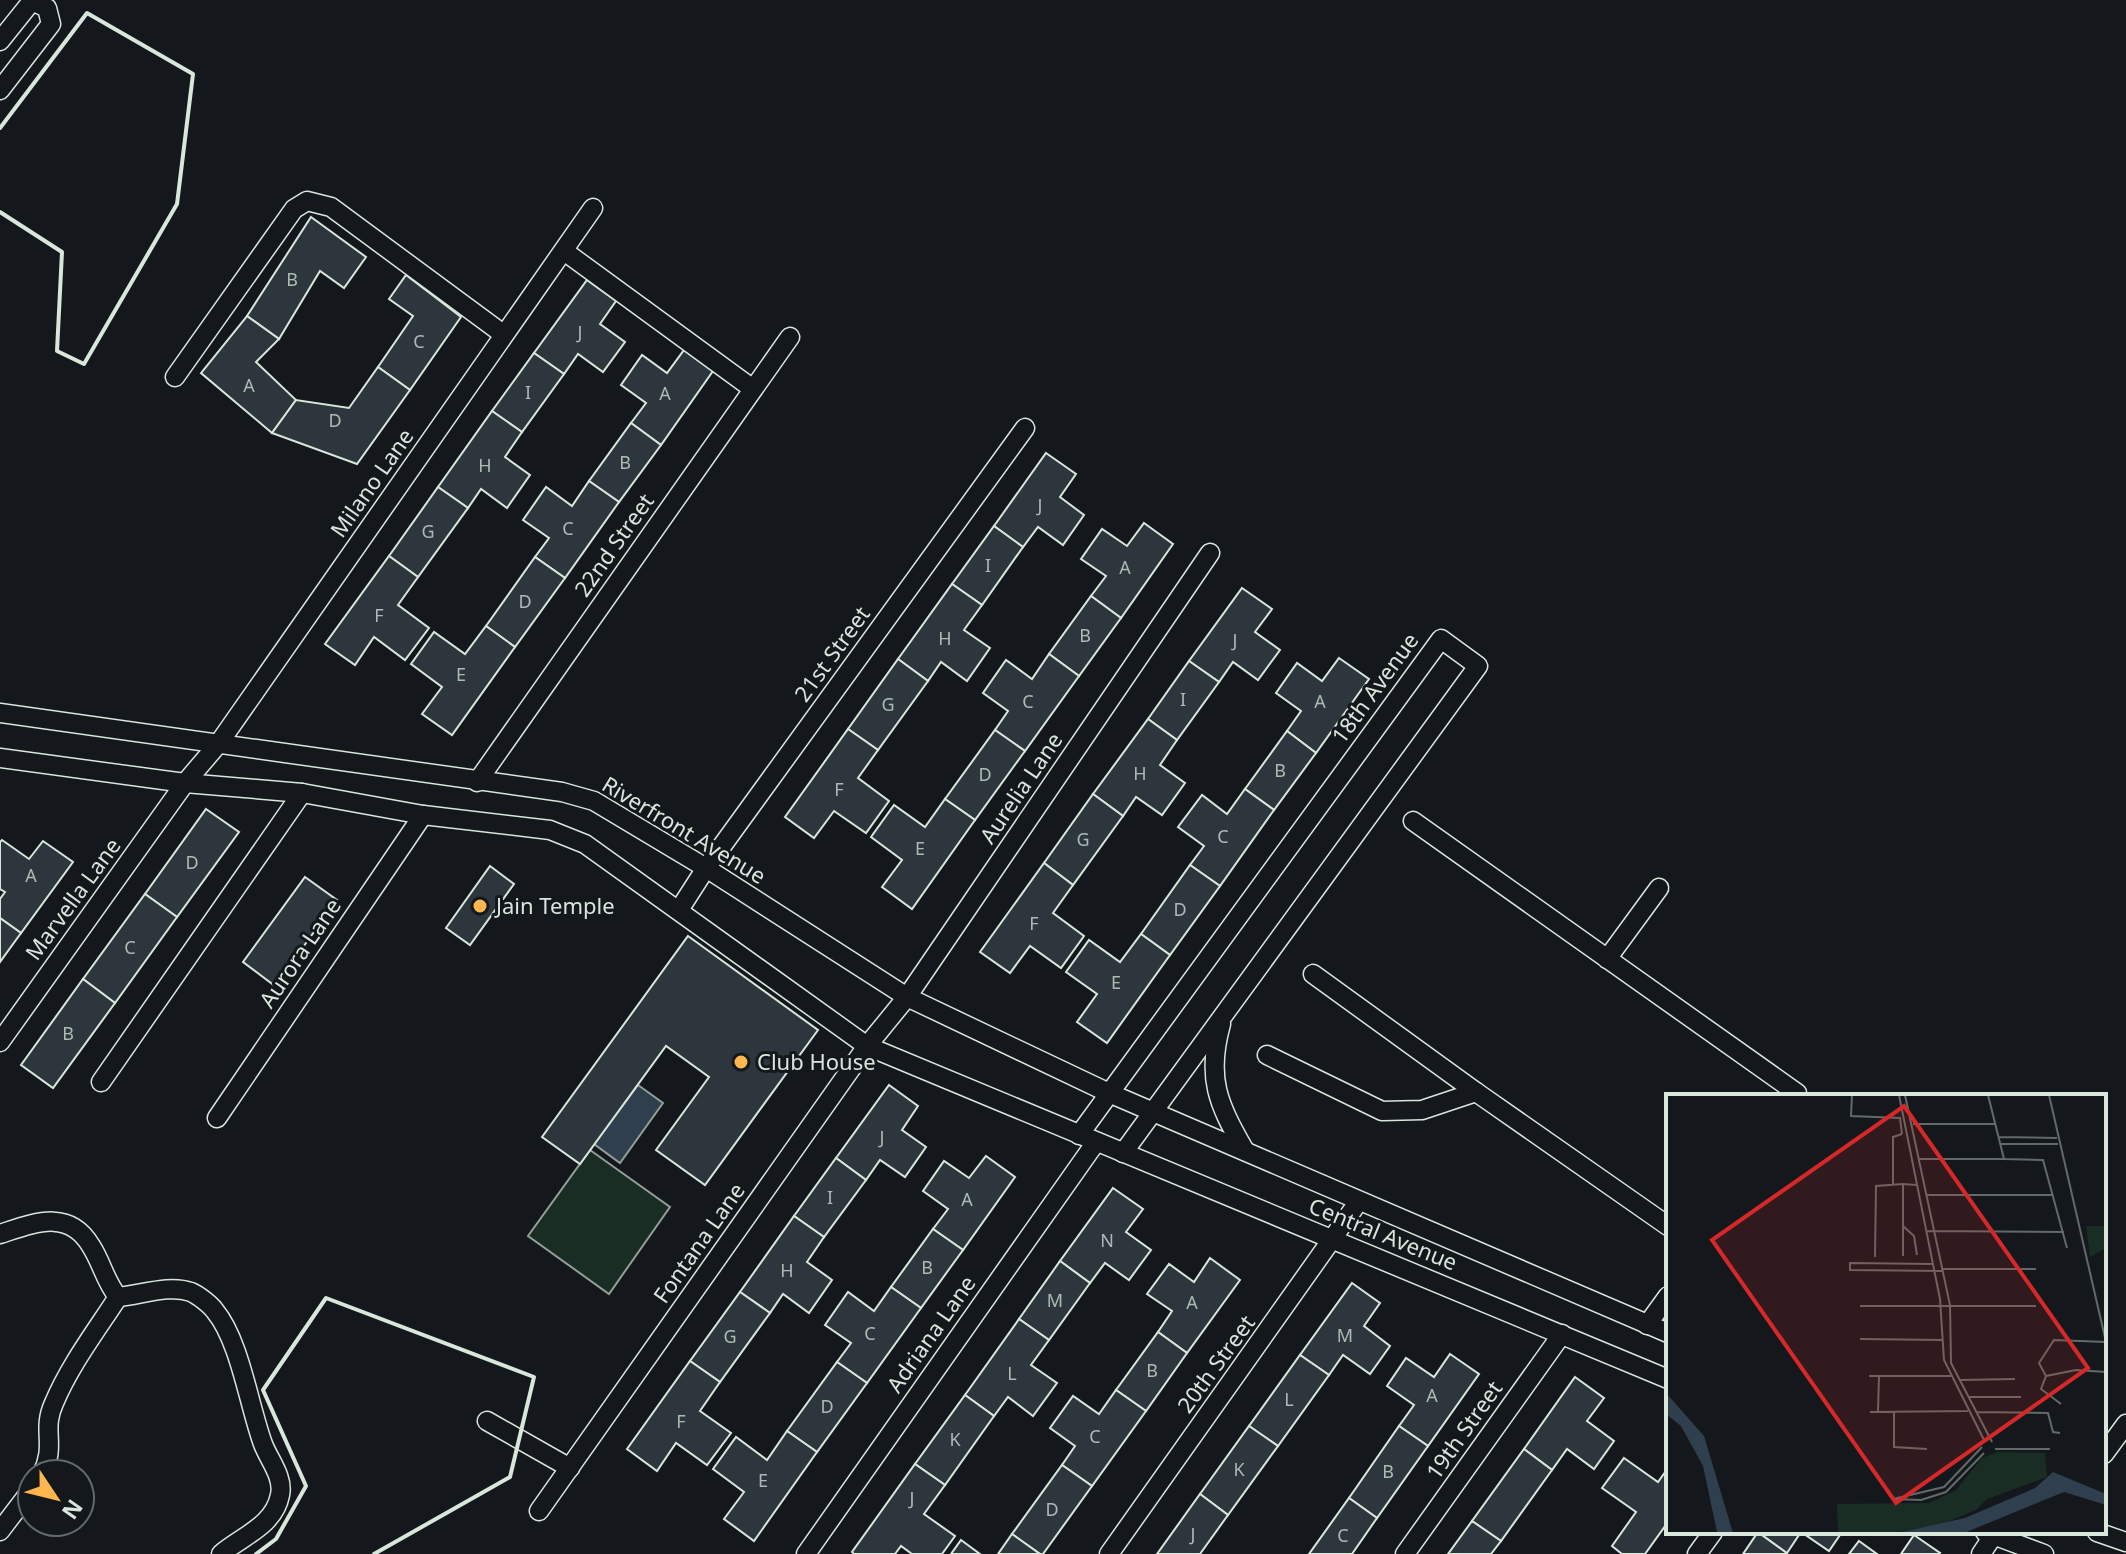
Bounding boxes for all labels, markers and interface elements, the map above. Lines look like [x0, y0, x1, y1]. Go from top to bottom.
house number: B [286, 267, 298, 291]
house number: J [576, 320, 582, 344]
house number: C [413, 329, 425, 353]
house number: A [243, 373, 255, 397]
house number: I [525, 380, 531, 404]
house number: A [659, 381, 671, 405]
house number: D [328, 408, 342, 432]
street label: Milano Lane [323, 422, 420, 543]
house number: B [619, 450, 631, 474]
house number: H [478, 453, 492, 477]
street label: 22nd Street [567, 487, 660, 602]
house number: J [1036, 493, 1042, 517]
house number: C [562, 516, 574, 540]
house number: G [421, 519, 435, 543]
house number: I [985, 553, 991, 577]
house number: A [1119, 555, 1131, 579]
house number: D [518, 589, 532, 613]
street label: 21st Street [786, 600, 876, 707]
house number: F [374, 603, 384, 627]
house number: B [1079, 623, 1091, 647]
house number: H [938, 626, 952, 650]
street label: 18th Avenue [1324, 626, 1424, 749]
house number: J [1231, 628, 1237, 652]
house number: E [456, 662, 466, 686]
house number: I [1180, 687, 1186, 711]
house number: C [1022, 689, 1034, 713]
house number: A [1314, 689, 1326, 713]
house number: G [881, 692, 895, 716]
street label: Aurelia Lane [972, 726, 1068, 849]
house number: B [1274, 758, 1286, 782]
house number: H [1133, 761, 1147, 785]
house number: D [978, 762, 992, 786]
street label: Riverfront Avenue [597, 768, 772, 890]
house number: F [834, 777, 844, 801]
house number: C [1217, 824, 1229, 848]
house number: G [1076, 827, 1090, 851]
street label: Marvella Lane [18, 831, 127, 966]
house number: E [915, 836, 925, 860]
house number: D [185, 850, 199, 874]
house number: A [25, 863, 37, 887]
place label: Jain Temple [494, 890, 615, 920]
street label: Aurora Lane [251, 892, 347, 1013]
marker: Jain Temple [471, 897, 489, 915]
house number: D [1173, 897, 1187, 921]
house number: F [1029, 911, 1039, 935]
house number: C [124, 935, 136, 959]
house number: E [1111, 970, 1121, 994]
house number: B [62, 1021, 74, 1045]
place label: Club House [757, 1046, 876, 1076]
marker: Club House [732, 1053, 750, 1071]
inset map [1666, 1094, 2106, 1534]
house number: J [878, 1125, 884, 1149]
street label: Fontana Lane [646, 1176, 751, 1308]
house number: I [827, 1185, 833, 1209]
house number: A [961, 1187, 973, 1211]
street label: Central Avenue [1305, 1190, 1462, 1276]
house number: N [1100, 1228, 1114, 1252]
house number: B [921, 1255, 933, 1279]
house number: H [780, 1258, 794, 1282]
street label: Adriana Lane [879, 1269, 982, 1398]
house number: M [1047, 1288, 1063, 1312]
house number: A [1186, 1290, 1198, 1314]
street label: 20th Street [1170, 1308, 1261, 1418]
house number: C [864, 1321, 876, 1345]
house number: M [1337, 1323, 1353, 1347]
house number: G [723, 1324, 737, 1348]
house number: B [1146, 1358, 1158, 1382]
house number: L [1007, 1361, 1017, 1385]
street label: 19th Street [1418, 1374, 1508, 1485]
house number: A [1426, 1383, 1438, 1407]
house number: L [1284, 1387, 1294, 1411]
house number: D [820, 1394, 834, 1418]
house number: F [676, 1409, 686, 1433]
house number: C [1089, 1424, 1101, 1448]
house number: K [949, 1427, 961, 1451]
house number: K [1233, 1457, 1245, 1481]
north arrow [16, 1458, 96, 1538]
house number: B [1382, 1459, 1394, 1483]
house number: E [758, 1468, 768, 1492]
house number: J [908, 1486, 914, 1510]
text: N [56, 1494, 91, 1526]
house number: D [1045, 1497, 1059, 1521]
house number: J [1189, 1522, 1195, 1546]
house number: C [1337, 1523, 1349, 1547]

